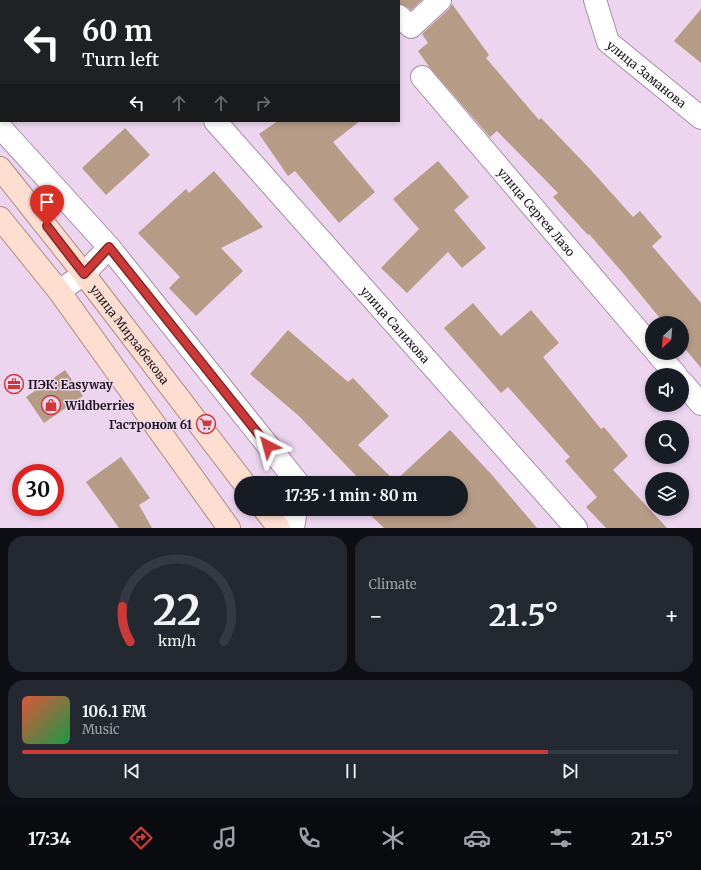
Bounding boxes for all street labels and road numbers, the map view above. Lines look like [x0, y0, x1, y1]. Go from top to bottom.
street label: улица Заманова [604, 37, 690, 111]
street label: улица Сергея Лазо [495, 164, 579, 259]
street label: улица Мирзабекова [87, 281, 173, 387]
street label: улица Салихова [358, 283, 434, 366]

